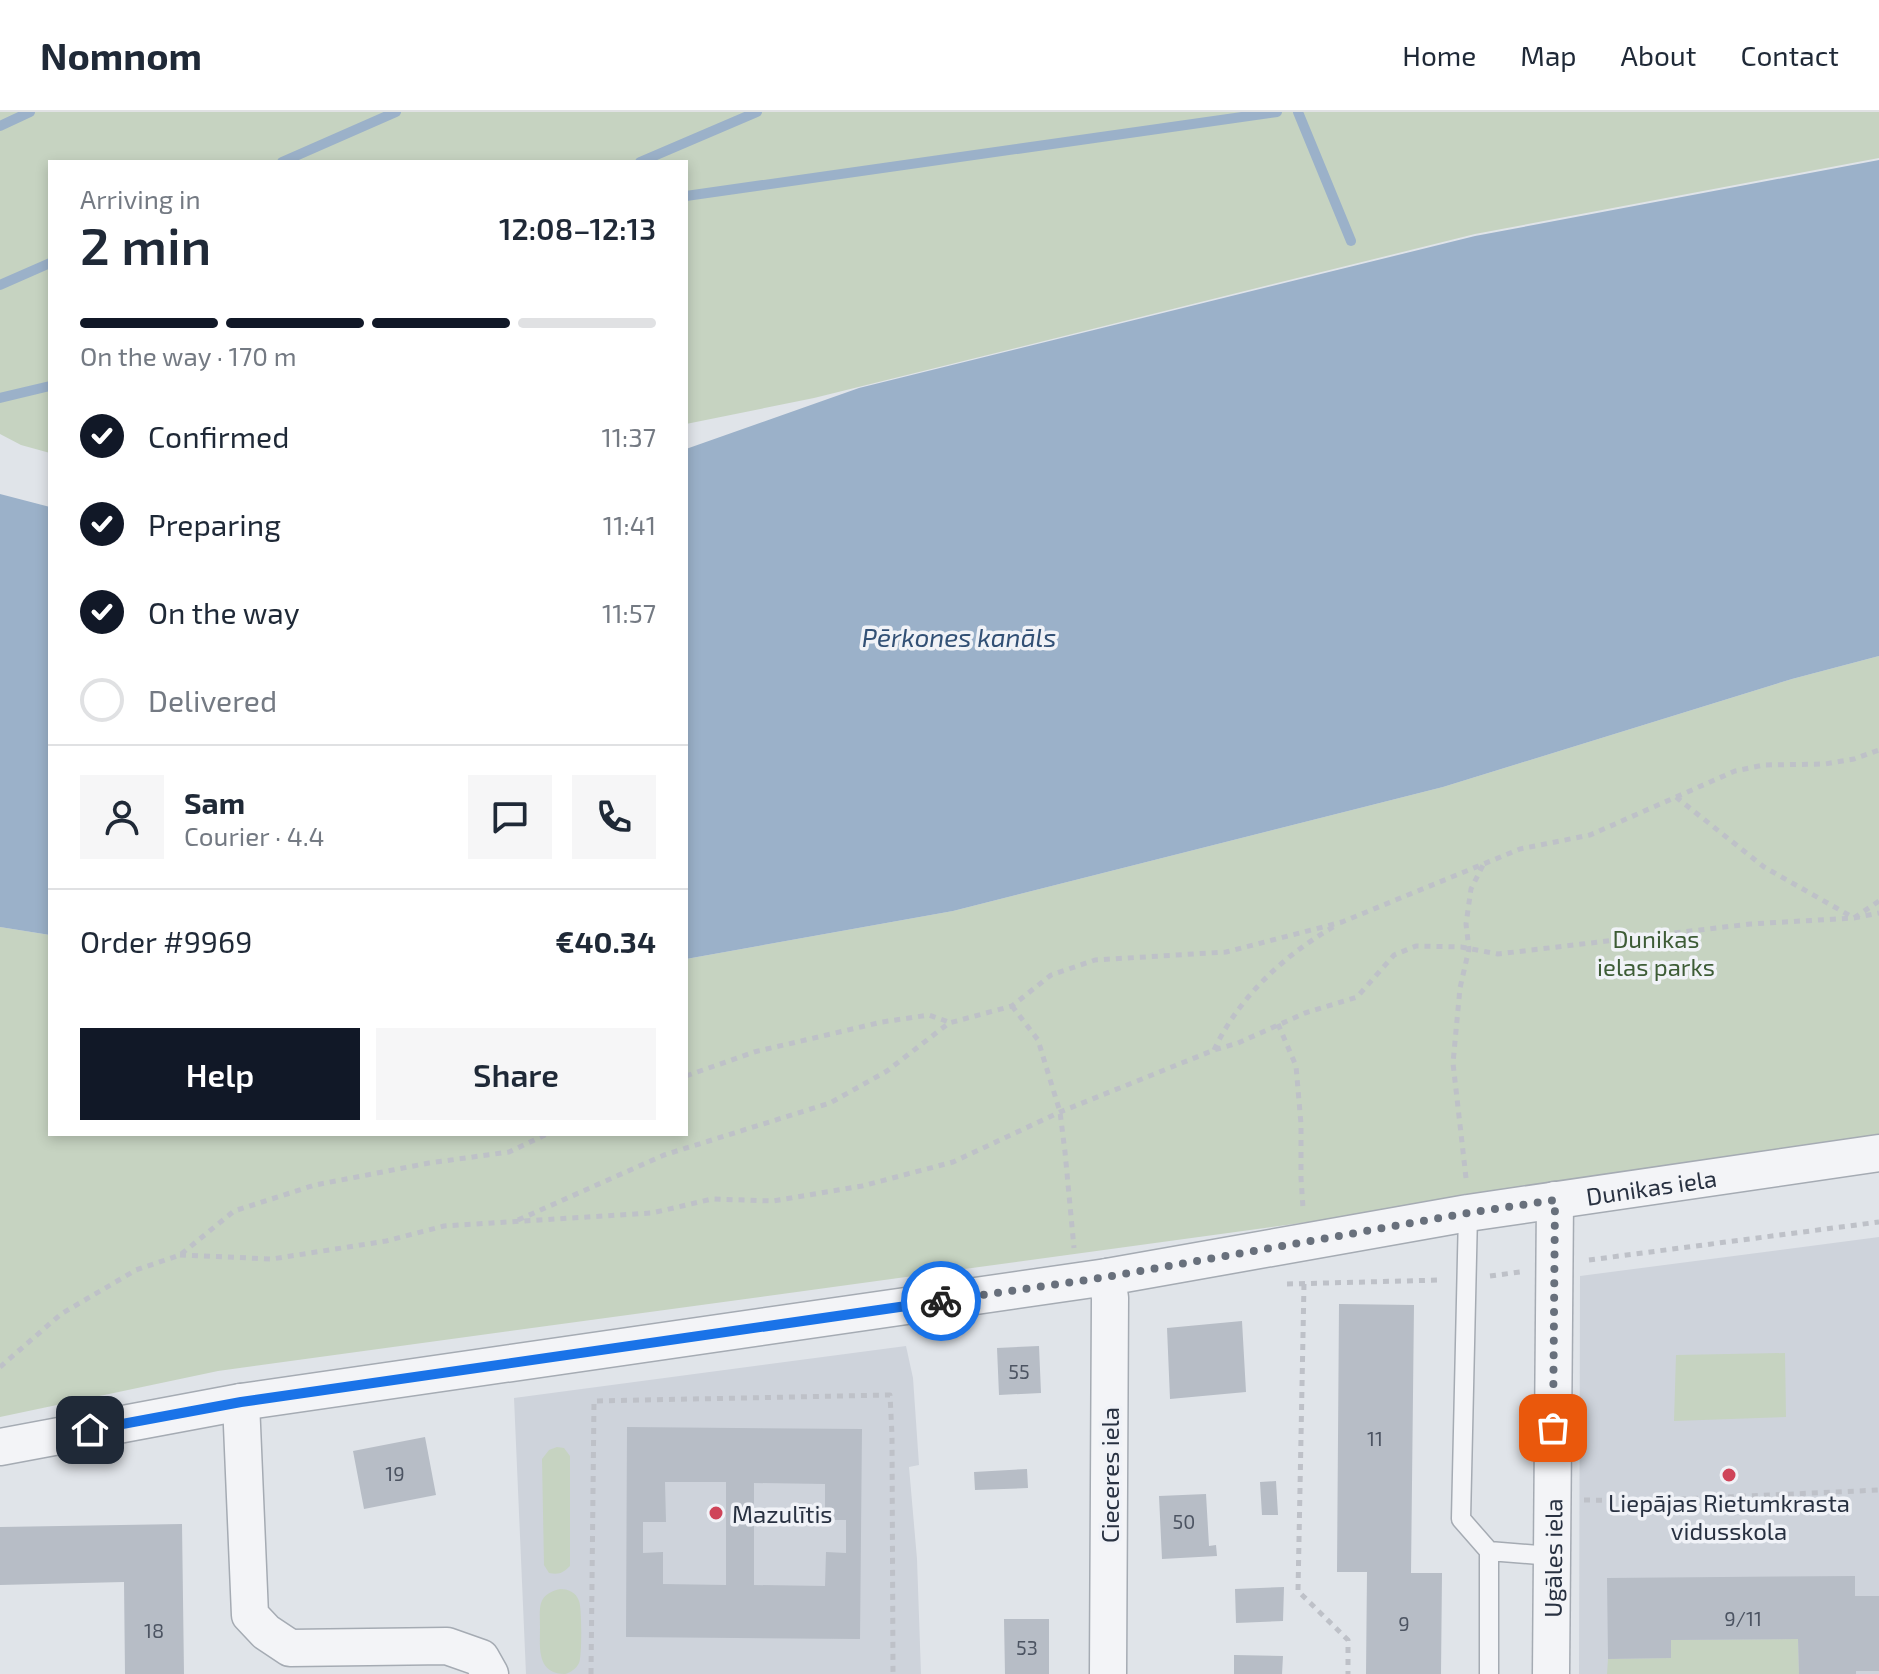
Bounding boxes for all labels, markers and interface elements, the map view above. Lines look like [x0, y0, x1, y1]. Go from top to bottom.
text: Nomnom [40, 32, 202, 78]
text: Home [1402, 38, 1476, 72]
text: Map [1520, 38, 1577, 72]
text: About [1621, 38, 1696, 72]
text: Contact [1740, 38, 1839, 72]
text: Arriving in [80, 183, 201, 214]
text: 12:08–12:13 [499, 210, 656, 246]
text: 2 min [80, 213, 211, 275]
text: On the way · 170 m [80, 340, 297, 371]
icon: check [80, 414, 124, 458]
text: Confirmed [148, 418, 289, 454]
text: 11:37 [601, 421, 656, 452]
icon: check [80, 502, 124, 546]
text: Preparing [148, 506, 281, 542]
text: 11:41 [603, 509, 656, 540]
icon: check [80, 590, 124, 634]
text: On the way [148, 594, 300, 630]
text: 11:57 [602, 597, 656, 628]
water label: Pērkones kanāls [862, 621, 1056, 652]
text: Delivered [148, 682, 277, 718]
button: person [80, 775, 164, 859]
button: chat [468, 775, 552, 859]
button: phone [572, 775, 656, 859]
text: Sam [184, 784, 245, 820]
text: Courier · 4.4 [184, 820, 325, 851]
text: Order #9969 [80, 923, 252, 959]
text: €40.34 [555, 923, 656, 959]
park label: Dunikas ielas parks [1597, 924, 1715, 981]
button: Help [80, 1028, 360, 1120]
button: Share [376, 1028, 656, 1120]
street label: Dunikas iela [1584, 1162, 1719, 1210]
courier [901, 1261, 981, 1341]
icon: bike [919, 1279, 963, 1323]
house number: 55 [1008, 1359, 1030, 1383]
pin [1519, 1394, 1587, 1462]
pin [56, 1396, 124, 1464]
icon: bag [1531, 1406, 1575, 1450]
street label: Cieceres iela [1095, 1407, 1124, 1543]
icon: home [68, 1408, 112, 1452]
house number: 11 [1367, 1426, 1383, 1450]
house number: 19 [385, 1461, 405, 1485]
marker: Liepājas Rietumkrasta vidusskola [1720, 1466, 1738, 1484]
place label: Liepājas Rietumkrasta vidusskola [1608, 1488, 1850, 1545]
street label: Ugāles iela [1537, 1498, 1567, 1618]
place label: Mazulītis [732, 1499, 833, 1528]
marker: Mazulītis [707, 1504, 725, 1522]
house number: 50 [1173, 1509, 1195, 1533]
house number: 9/11 [1724, 1606, 1762, 1630]
house number: 9 [1398, 1611, 1410, 1635]
house number: 18 [144, 1618, 164, 1642]
house number: 53 [1016, 1635, 1038, 1659]

